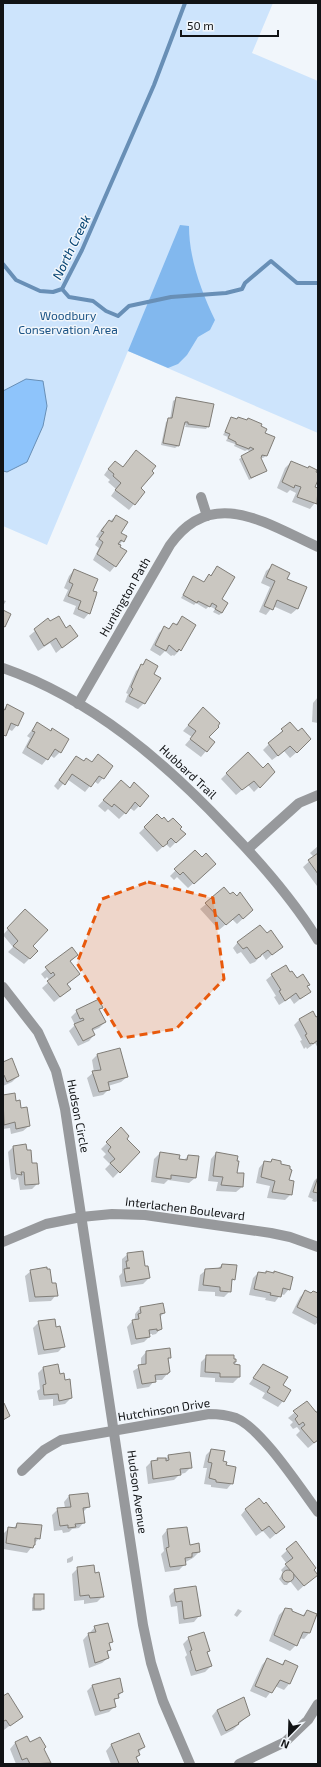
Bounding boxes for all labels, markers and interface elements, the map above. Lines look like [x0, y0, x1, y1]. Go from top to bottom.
scale bar [181, 12, 278, 38]
text: 50 m [187, 18, 214, 32]
water label: North Creek [48, 212, 94, 282]
park label: Woodbury Conservation Area [18, 308, 118, 336]
street label: Huntington Path [96, 554, 153, 639]
street label: Hubbard Trail [157, 741, 220, 802]
street label: Hudson Circle [65, 1078, 93, 1154]
street label: Interlachen Boulevard [124, 1194, 246, 1222]
street label: Hutchinson Drive [117, 1395, 211, 1423]
street label: Hudson Avenue [125, 1449, 151, 1535]
north arrow [269, 1715, 309, 1755]
text: N [279, 1737, 291, 1752]

